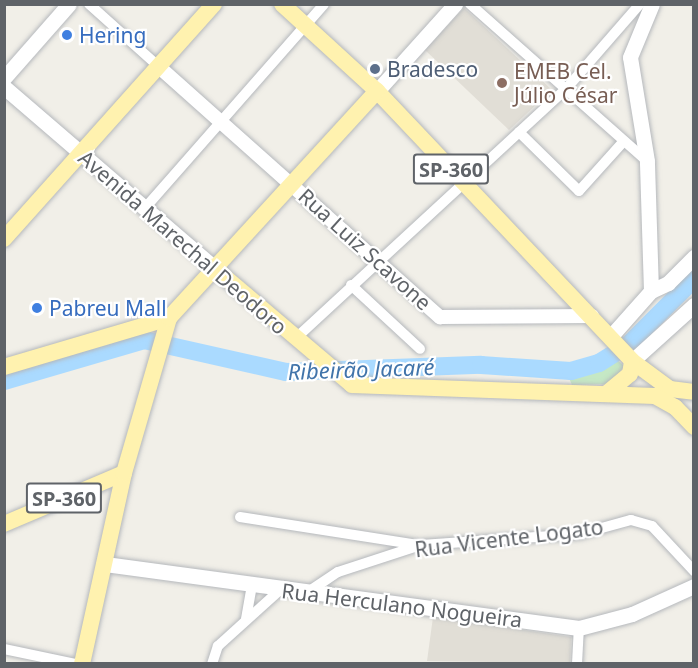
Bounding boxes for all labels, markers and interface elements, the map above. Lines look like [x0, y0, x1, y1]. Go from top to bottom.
place label: Hering [79, 22, 146, 48]
marker: Hering [60, 28, 74, 42]
place label: Bradesco [387, 56, 478, 82]
place label: EMEB Cel. Júlio César [514, 58, 617, 108]
marker: Bradesco [368, 62, 382, 76]
marker: EMEB Cel. Júlio César [495, 76, 509, 90]
street label: Avenida Marechal Deodoro [74, 145, 292, 339]
road number: SP-360 [412, 152, 490, 186]
street label: Rua Luiz Scavone [294, 183, 436, 315]
place label: Pabreu Mall [49, 295, 167, 321]
marker: Pabreu Mall [30, 301, 44, 315]
water label: Ribeirão Jacaré [287, 353, 435, 385]
road number: SP-360 [25, 481, 103, 515]
street label: Rua Vicente Logato [413, 514, 605, 562]
street label: Rua Herculano Nogueira [280, 578, 524, 632]

